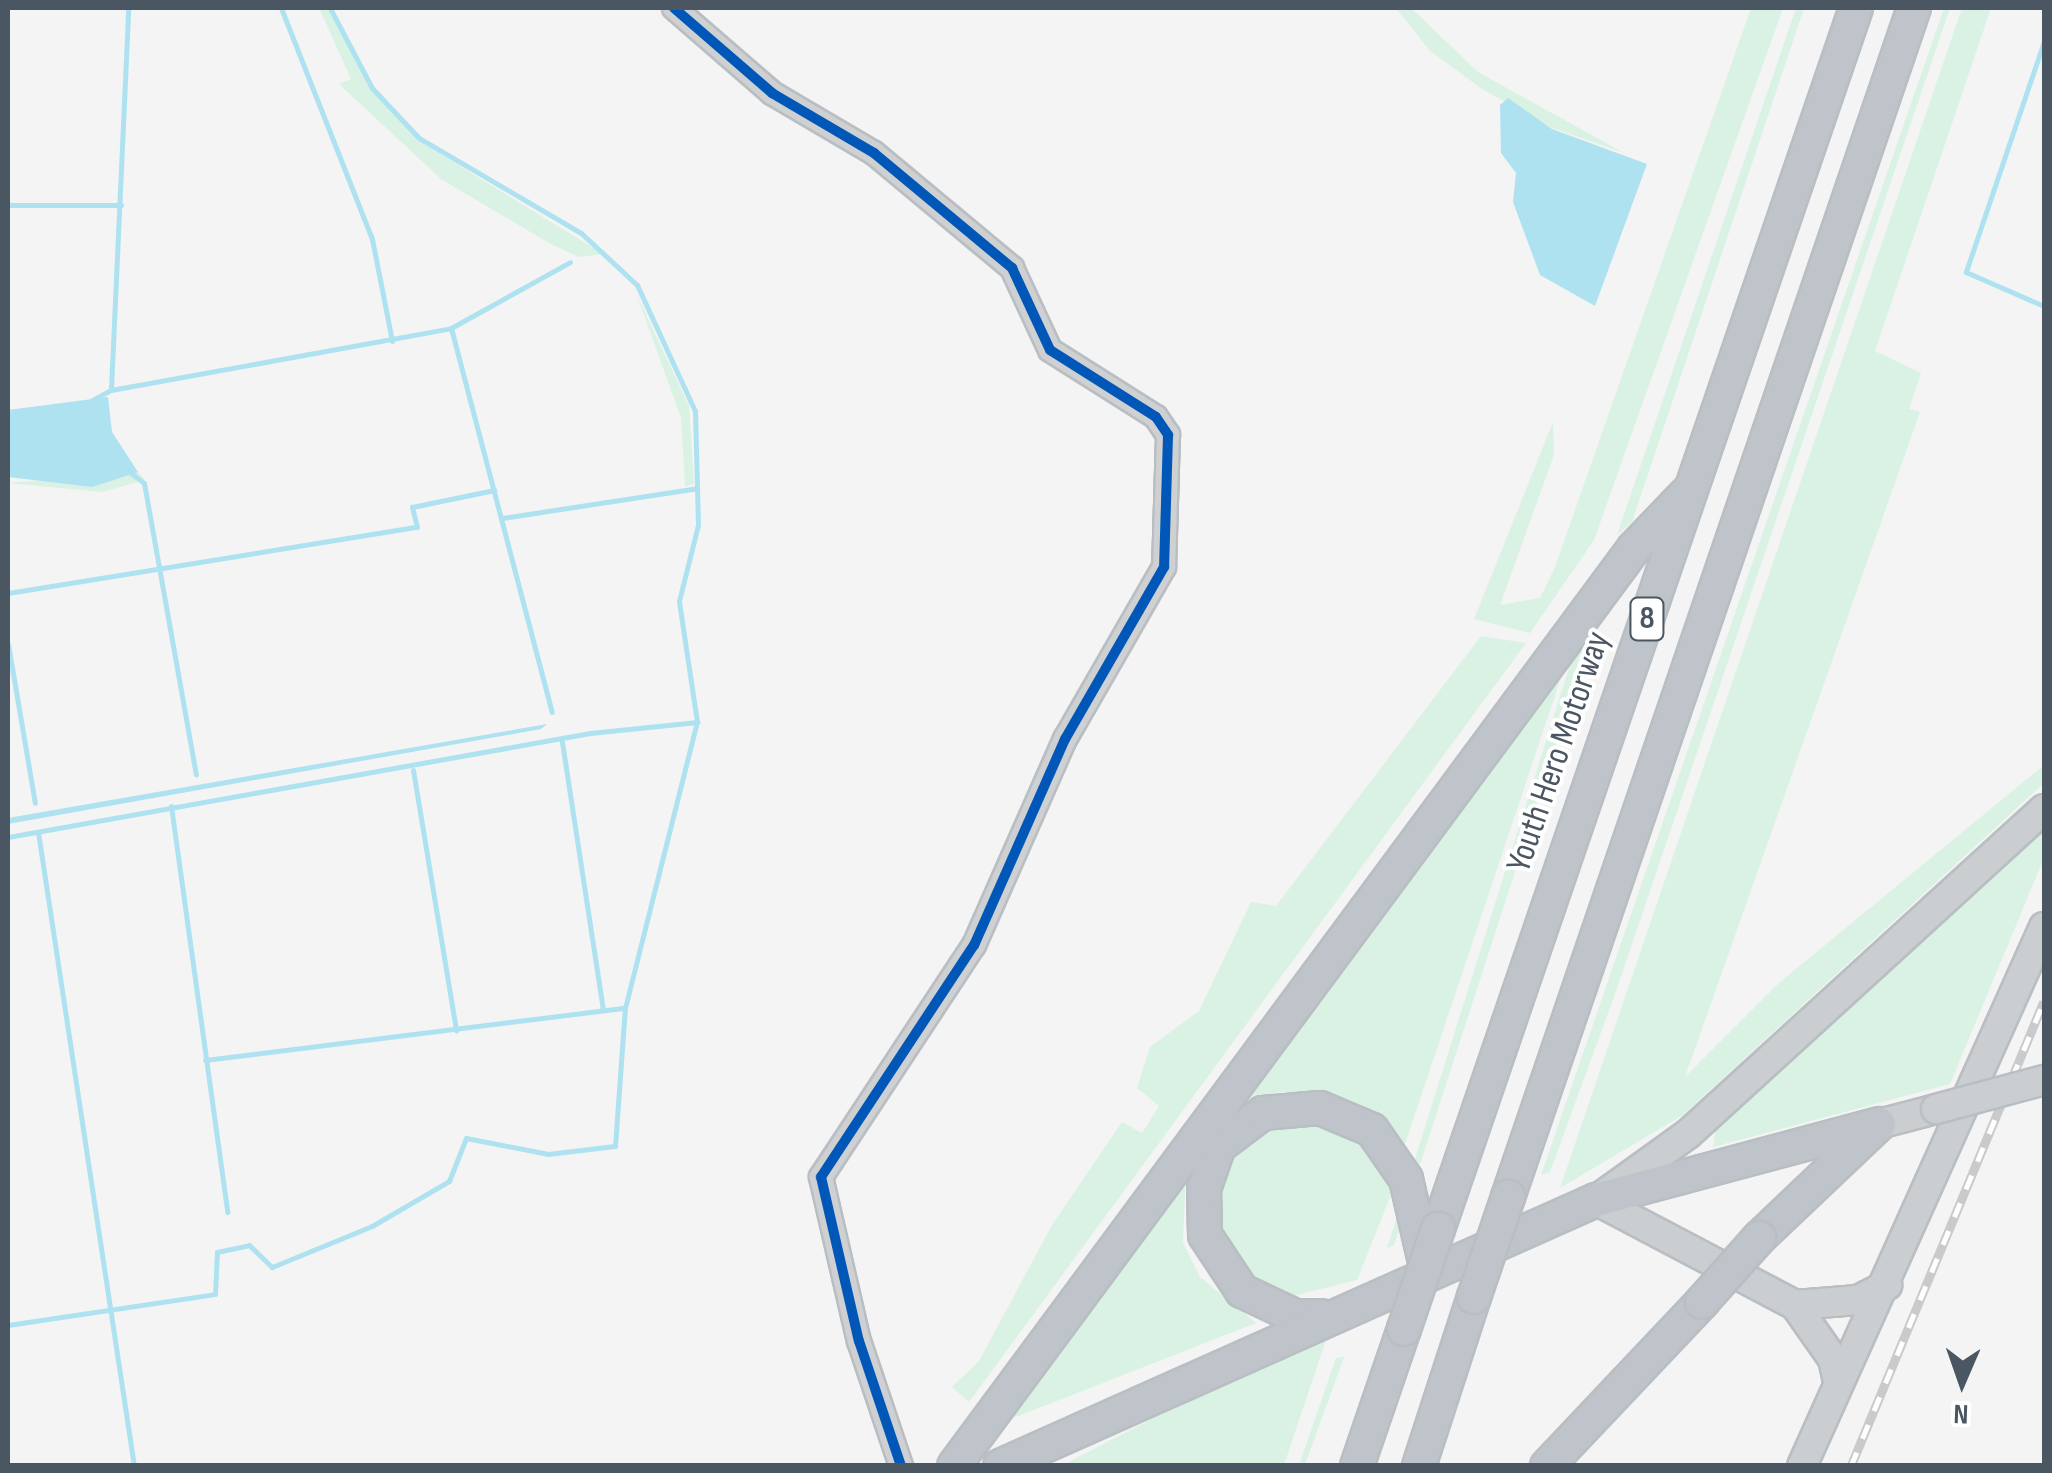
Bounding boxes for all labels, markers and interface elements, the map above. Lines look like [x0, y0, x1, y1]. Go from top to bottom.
road number: 8 [1627, 592, 1667, 646]
street label: Youth Hero Motorway [1498, 626, 1620, 878]
north arrow [1912, 1333, 2012, 1433]
text: N [1953, 1397, 1969, 1430]

